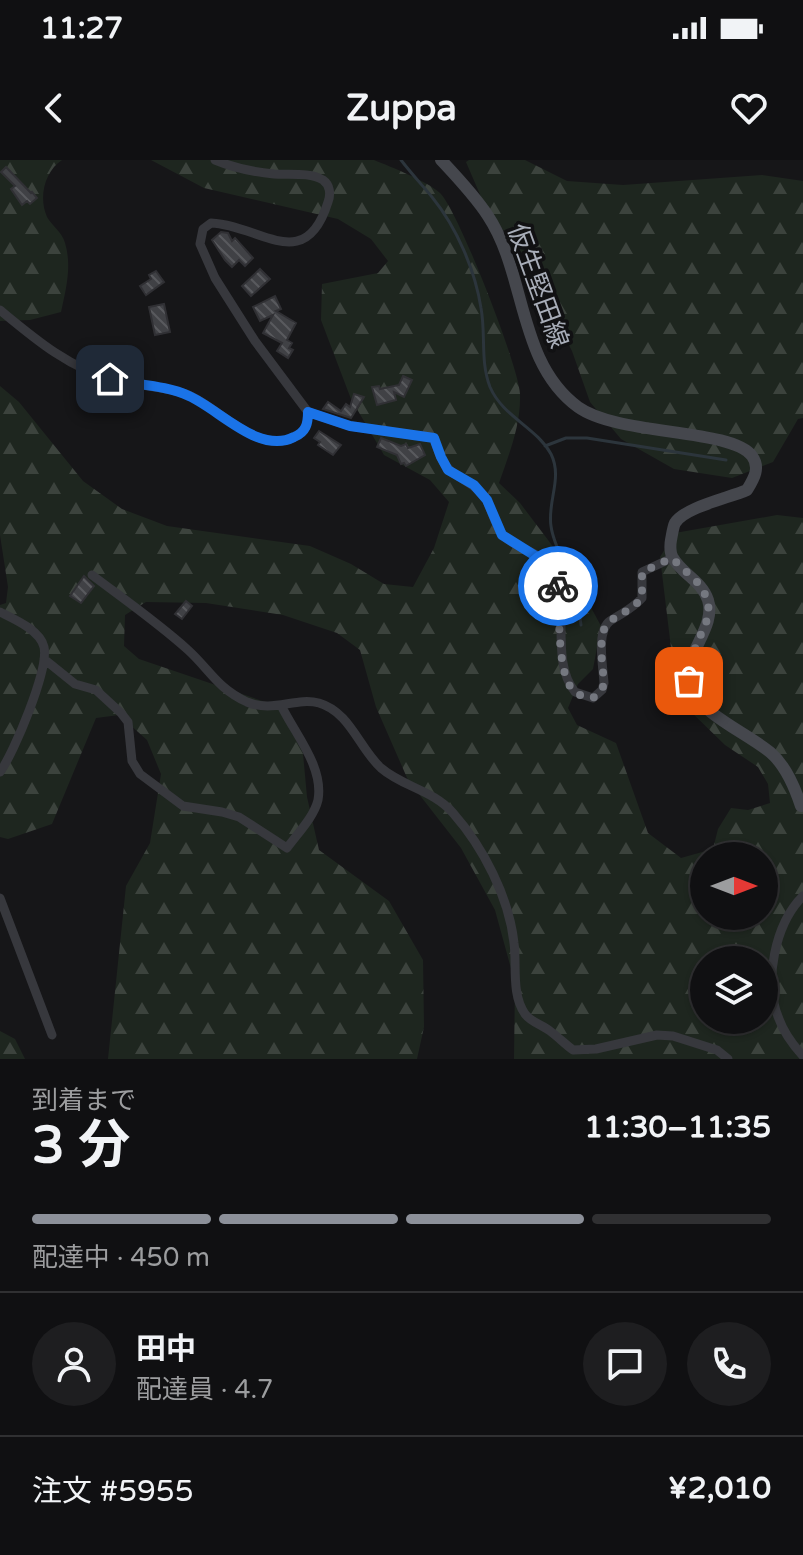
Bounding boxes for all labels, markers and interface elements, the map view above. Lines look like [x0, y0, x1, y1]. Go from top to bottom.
text: 11:27 [40, 10, 123, 47]
icon: back [32, 86, 76, 130]
icon: heart [727, 86, 771, 130]
text: Zuppa [346, 87, 457, 130]
street label: 仮生堅田線 [501, 220, 575, 352]
pin [76, 345, 144, 413]
icon: home [88, 357, 132, 401]
courier [518, 546, 598, 626]
icon: bike [536, 564, 580, 608]
pin [655, 647, 723, 715]
icon: bag [667, 659, 711, 703]
north arrow [690, 842, 778, 930]
map controls [690, 842, 778, 1034]
button: layers [690, 946, 778, 1034]
text: 到着まで [32, 1085, 136, 1116]
text: 11:30–11:35 [584, 1109, 771, 1146]
text: 3 分 [32, 1114, 130, 1177]
text: 配達中 · 450 m [32, 1242, 210, 1273]
button: person [32, 1322, 116, 1406]
button: chat [583, 1322, 667, 1406]
button: phone [687, 1322, 771, 1406]
text: 田中 [136, 1331, 196, 1368]
text: 配達員 · 4.7 [136, 1374, 273, 1405]
text: ¥2,010 [668, 1470, 771, 1507]
text: 注文 #5955 [32, 1473, 194, 1510]

